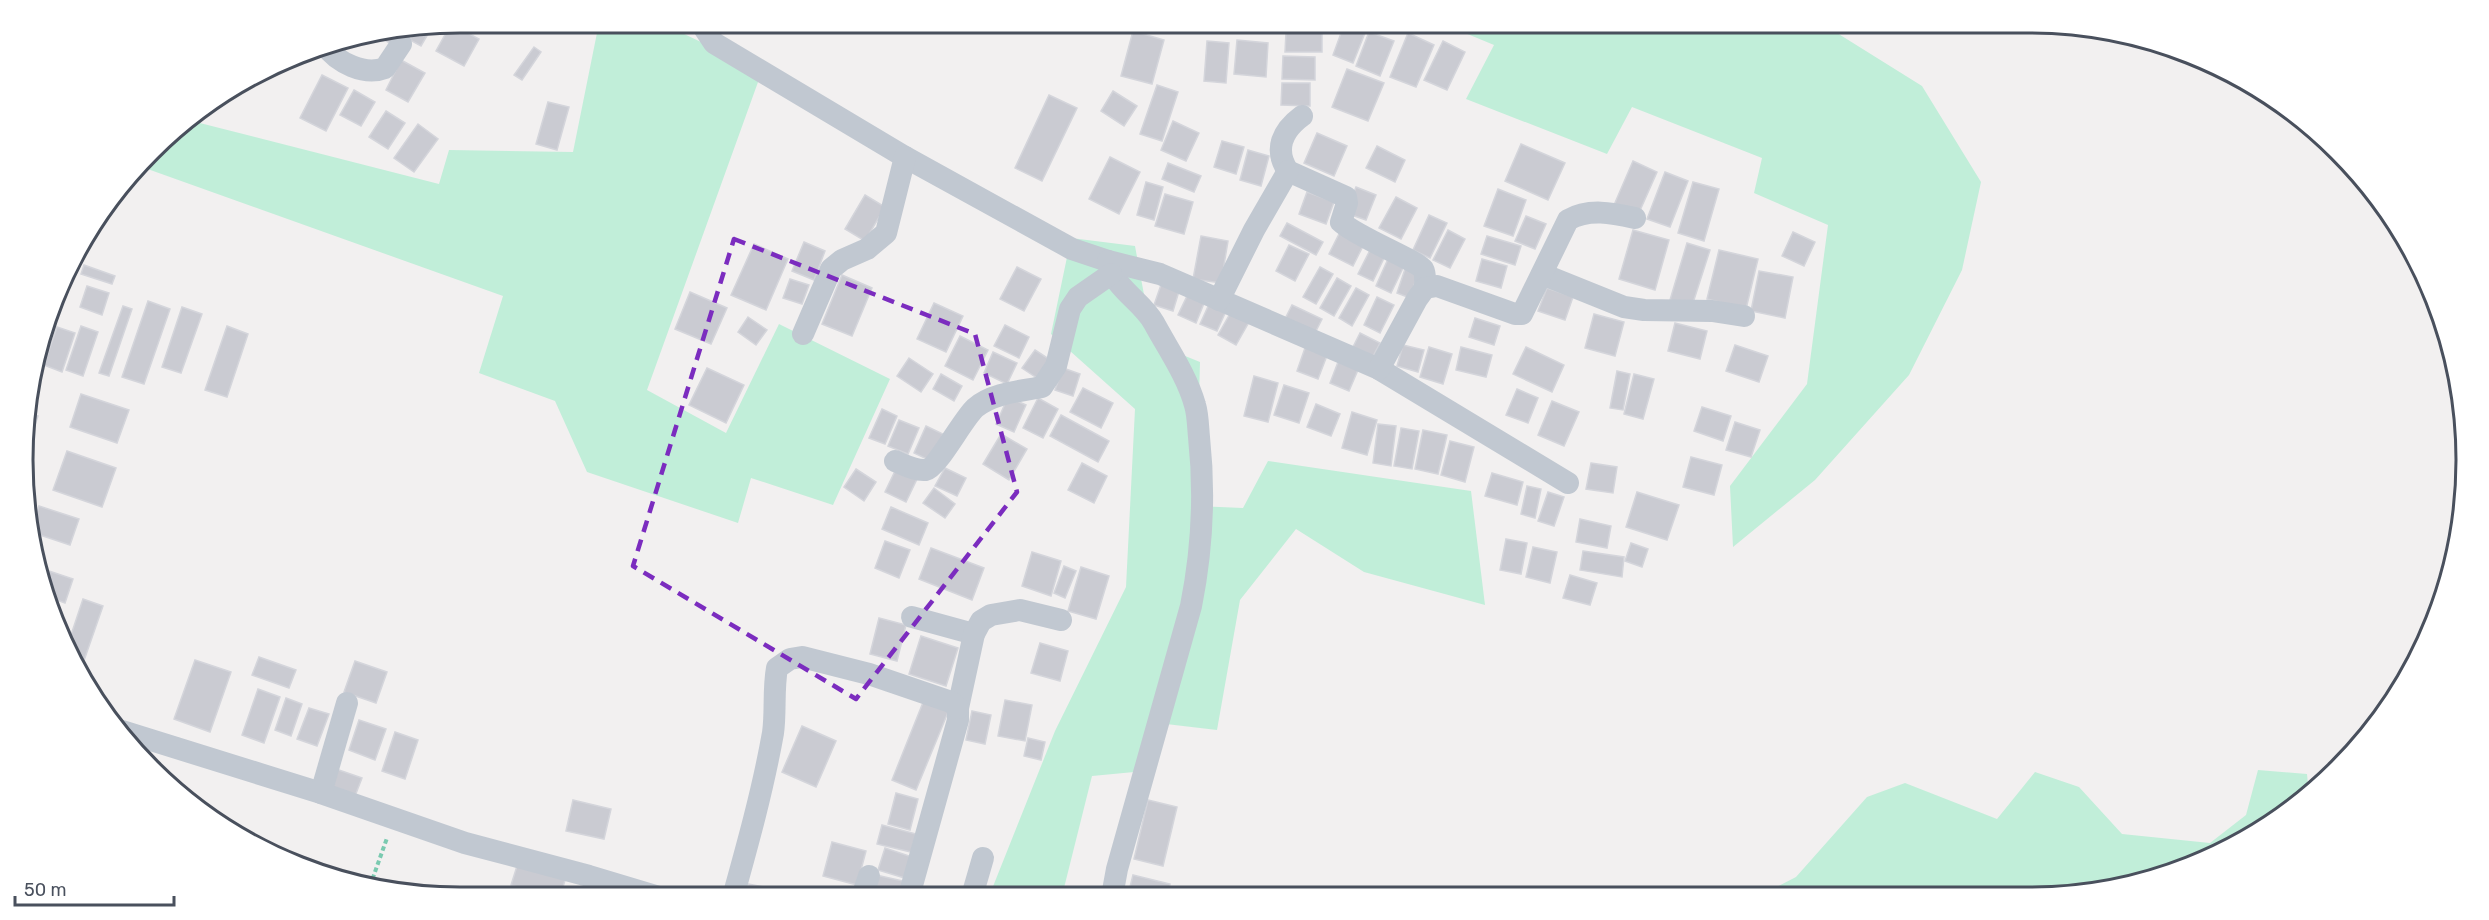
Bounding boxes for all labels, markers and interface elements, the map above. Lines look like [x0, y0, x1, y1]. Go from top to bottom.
scale bar [15, 869, 174, 907]
text: 50 m [24, 879, 67, 901]

